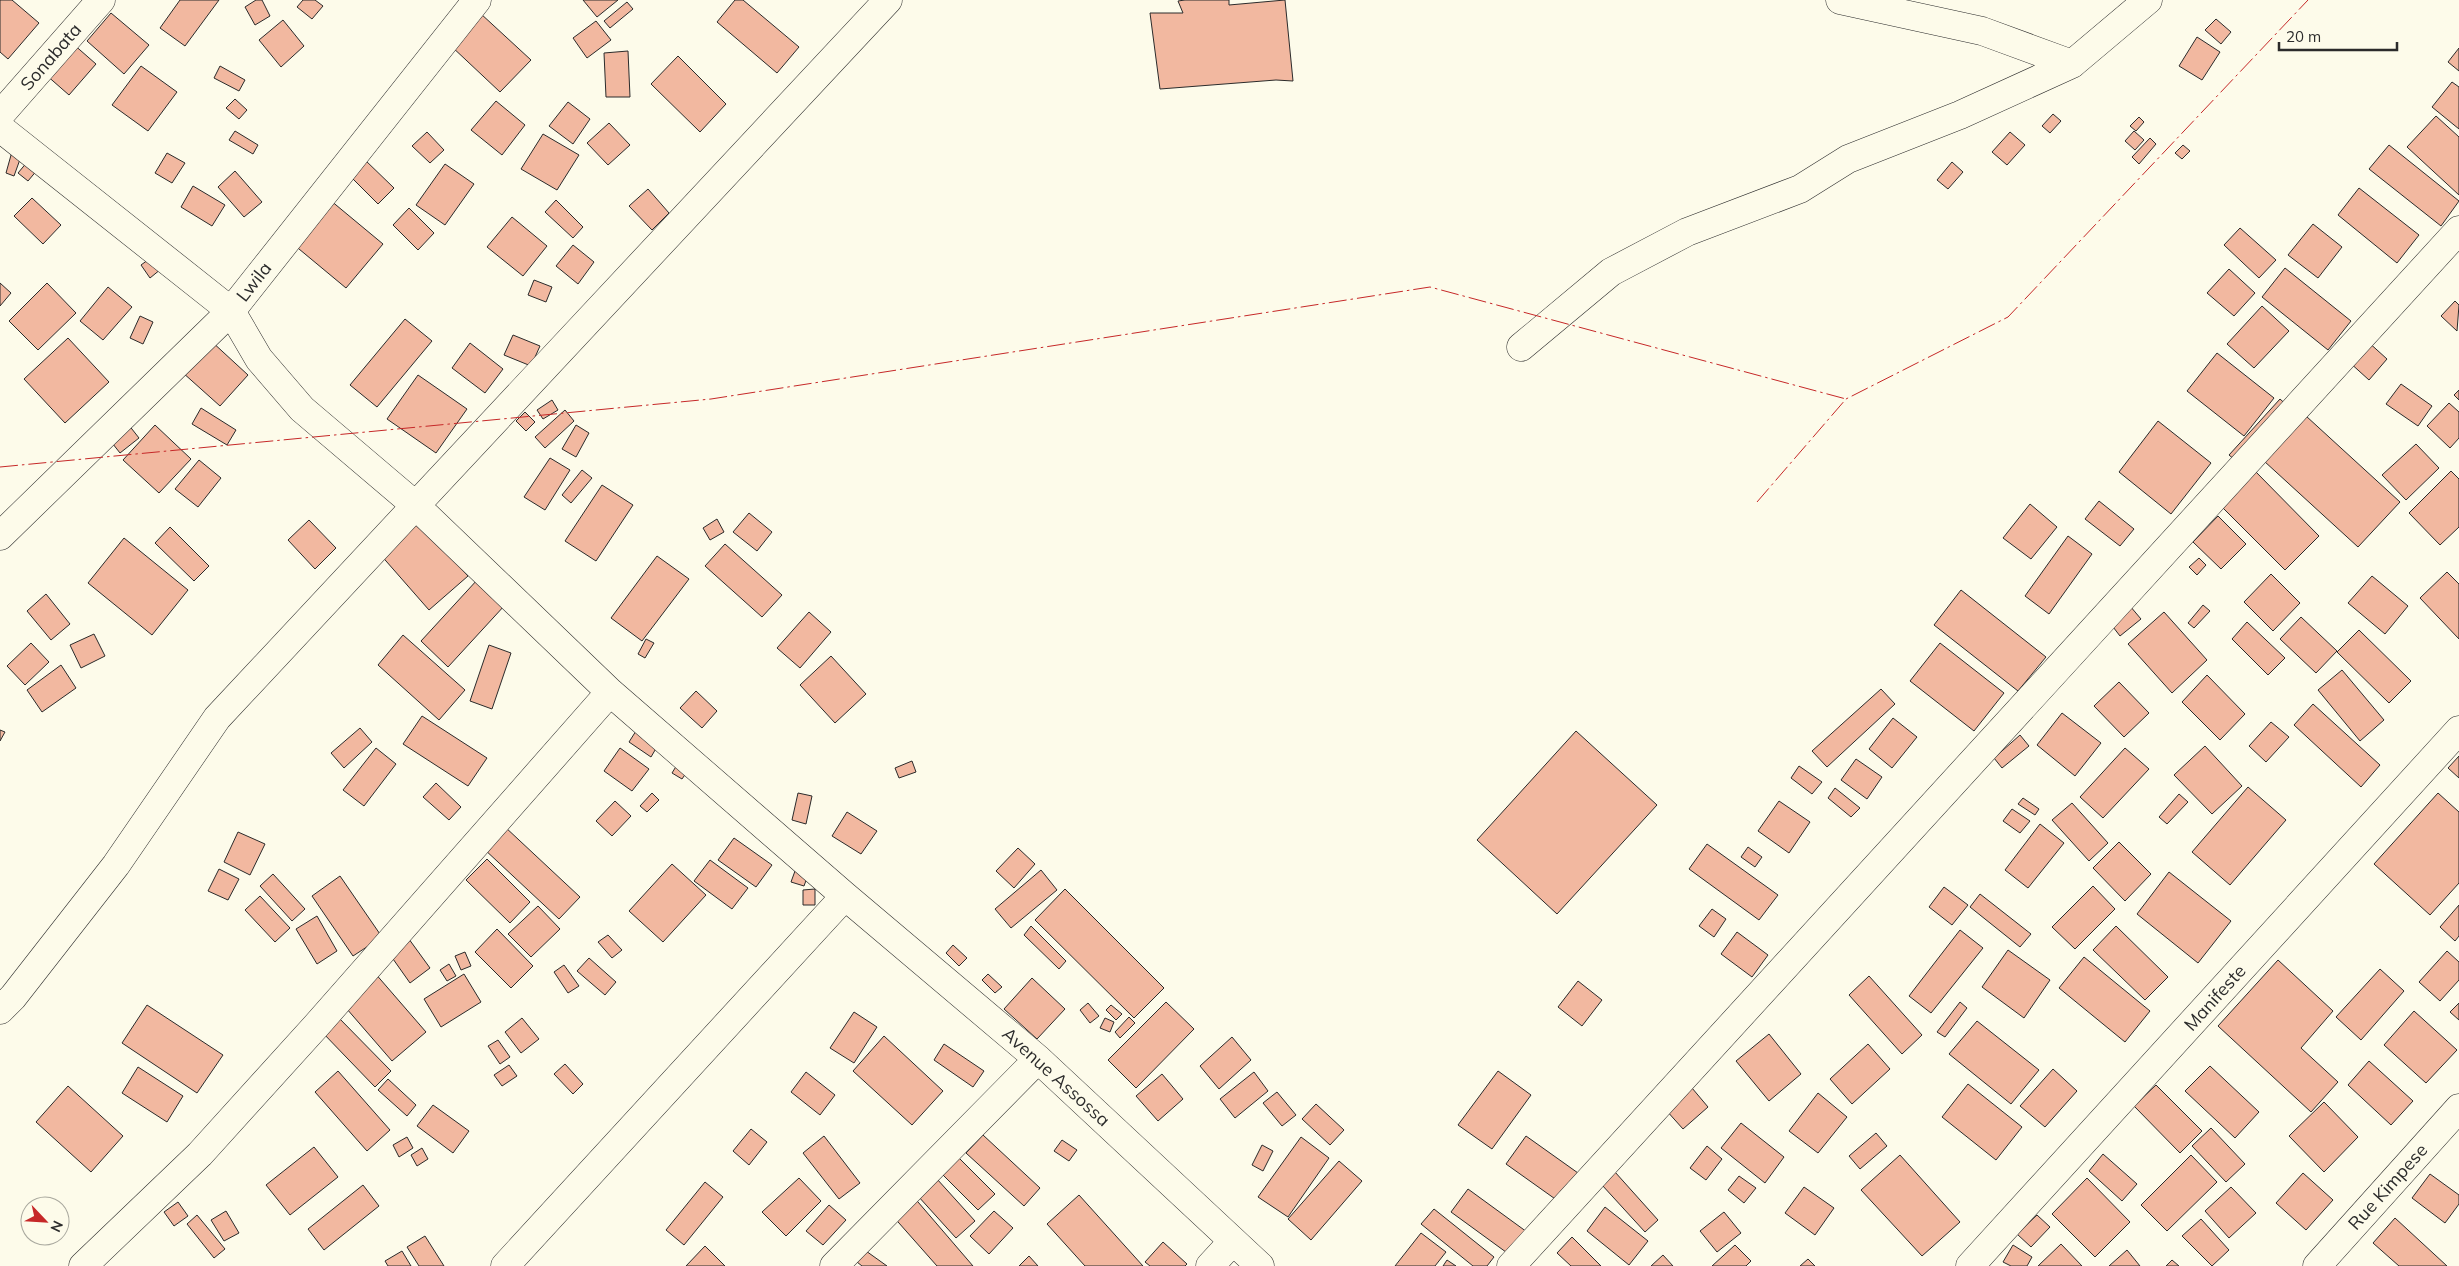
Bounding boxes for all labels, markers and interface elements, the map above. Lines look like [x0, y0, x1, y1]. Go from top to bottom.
street label: Sonabata [15, 18, 86, 95]
scale bar [2279, 20, 2396, 52]
text: 20 m [2286, 27, 2321, 46]
street label: Lwila [231, 257, 276, 306]
street label: Manifeste [2179, 960, 2250, 1036]
street label: Avenue Assossa [998, 1022, 1115, 1131]
street label: Rue Kimpese [2343, 1139, 2432, 1235]
north arrow [20, 1196, 70, 1246]
text: N [46, 1218, 67, 1235]

